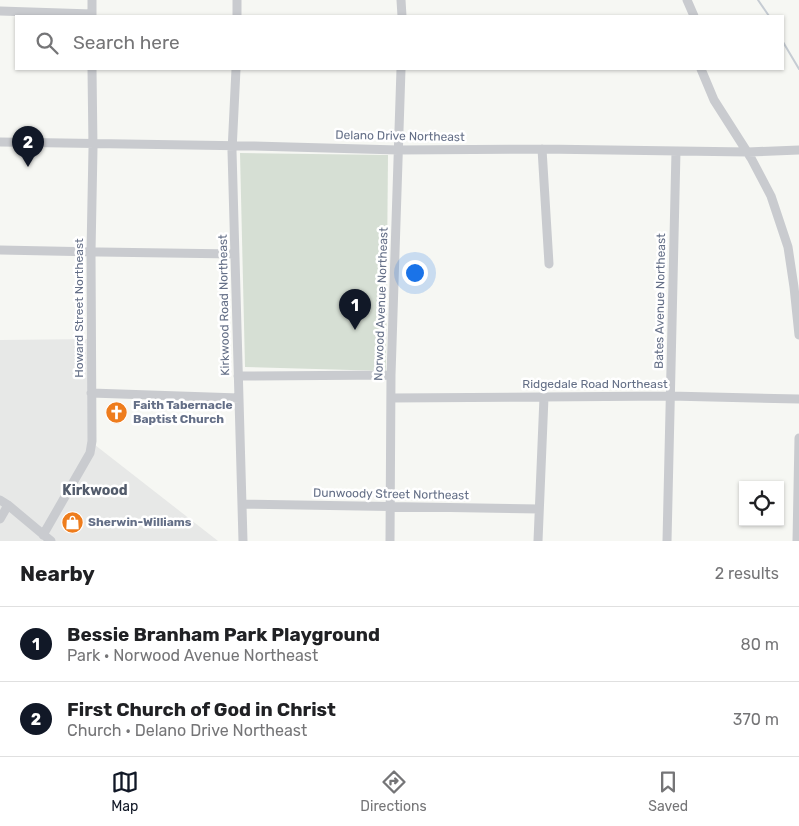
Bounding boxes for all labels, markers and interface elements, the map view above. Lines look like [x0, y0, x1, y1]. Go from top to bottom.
search box [15, 15, 784, 70]
icon: search [33, 29, 61, 57]
text: Search here [73, 31, 180, 54]
pin: 2 [12, 126, 44, 167]
street label: Delano Drive Northeast [335, 128, 465, 144]
street label: Norwood Avenue Northeast [371, 227, 391, 381]
street label: Bates Avenue Northeast [652, 233, 668, 369]
street label: Kirkwood Road Northeast [216, 234, 232, 376]
street label: Howard Street Northeast [72, 238, 86, 378]
your location [402, 260, 428, 286]
pin: 1 [339, 289, 371, 330]
street label: Ridgedale Road Northeast [522, 377, 668, 391]
place label: Faith Tabernacle Baptist Church [133, 398, 233, 426]
church icon: Faith Tabernacle Baptist Church [105, 400, 129, 424]
map controls [739, 481, 784, 526]
button: locate [739, 481, 784, 526]
district label: Kirkwood [62, 482, 128, 499]
street label: Dunwoody Street Northeast [313, 486, 469, 502]
shop icon: Sherwin-Williams [60, 510, 84, 534]
place label: Sherwin-Williams [88, 515, 192, 529]
text: Nearby [20, 561, 95, 586]
text: 2 results [715, 564, 779, 583]
text: Bessie Branham Park Playground [67, 623, 380, 646]
text: 1 [32, 635, 40, 654]
text: 80 m [741, 635, 779, 654]
text: Park · Norwood Avenue Northeast [67, 646, 318, 665]
text: First Church of God in Christ [67, 698, 336, 721]
text: 2 [31, 710, 41, 729]
text: 370 m [733, 710, 779, 729]
text: Church · Delano Drive Northeast [67, 721, 307, 740]
tab: Map [111, 768, 139, 815]
tab: Directions [360, 768, 427, 815]
tab: Saved [648, 768, 688, 815]

